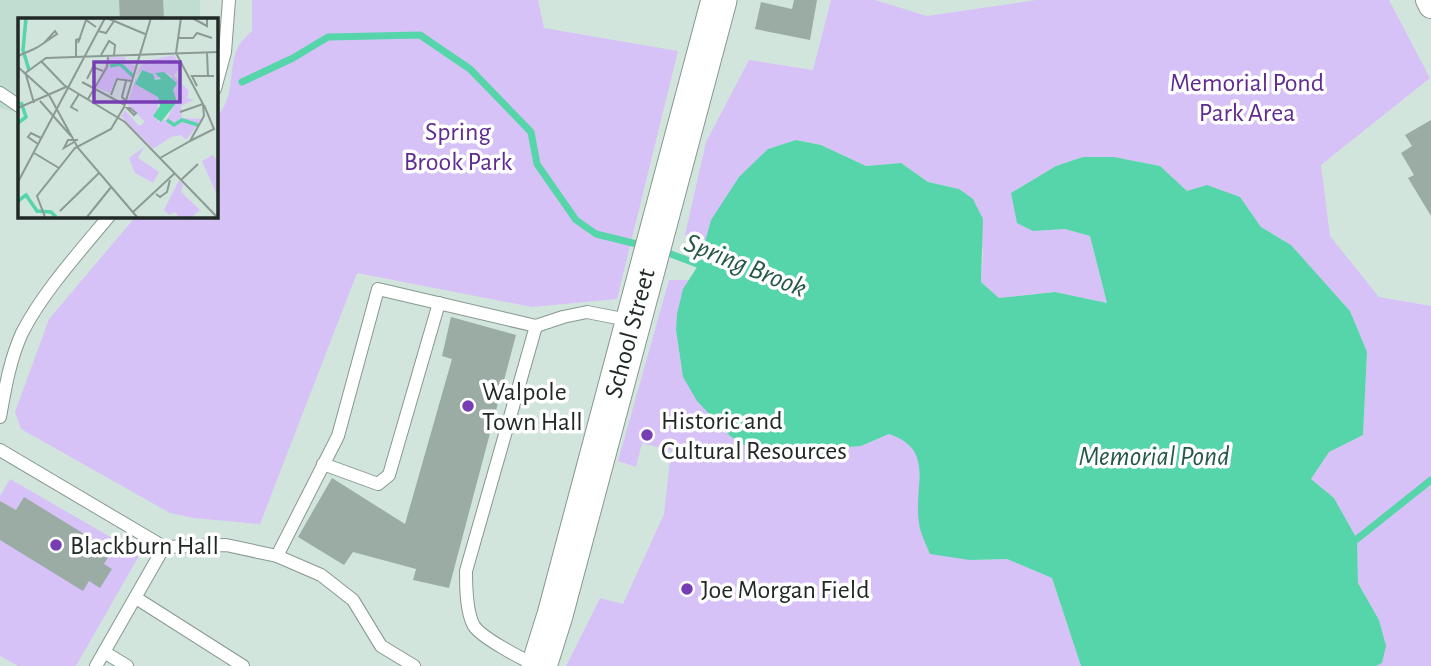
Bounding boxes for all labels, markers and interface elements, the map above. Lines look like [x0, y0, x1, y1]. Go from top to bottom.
inset map [18, 18, 217, 217]
park label: Memorial Pond Park Area [1170, 70, 1324, 126]
park label: Spring Brook Park [404, 119, 512, 175]
water label: Spring Brook [680, 229, 810, 303]
street label: School Street [600, 266, 660, 401]
place label: Walpole Town Hall [482, 379, 583, 435]
marker: Walpole Town Hall [460, 398, 476, 414]
place label: Historic and Cultural Resources [661, 408, 847, 464]
marker: Historic and Cultural Resources [639, 427, 655, 443]
water label: Memorial Pond [1079, 443, 1229, 471]
place label: Blackburn Hall [70, 533, 219, 559]
marker: Blackburn Hall [48, 537, 64, 553]
place label: Joe Morgan Field [701, 577, 870, 603]
marker: Joe Morgan Field [679, 581, 695, 597]

